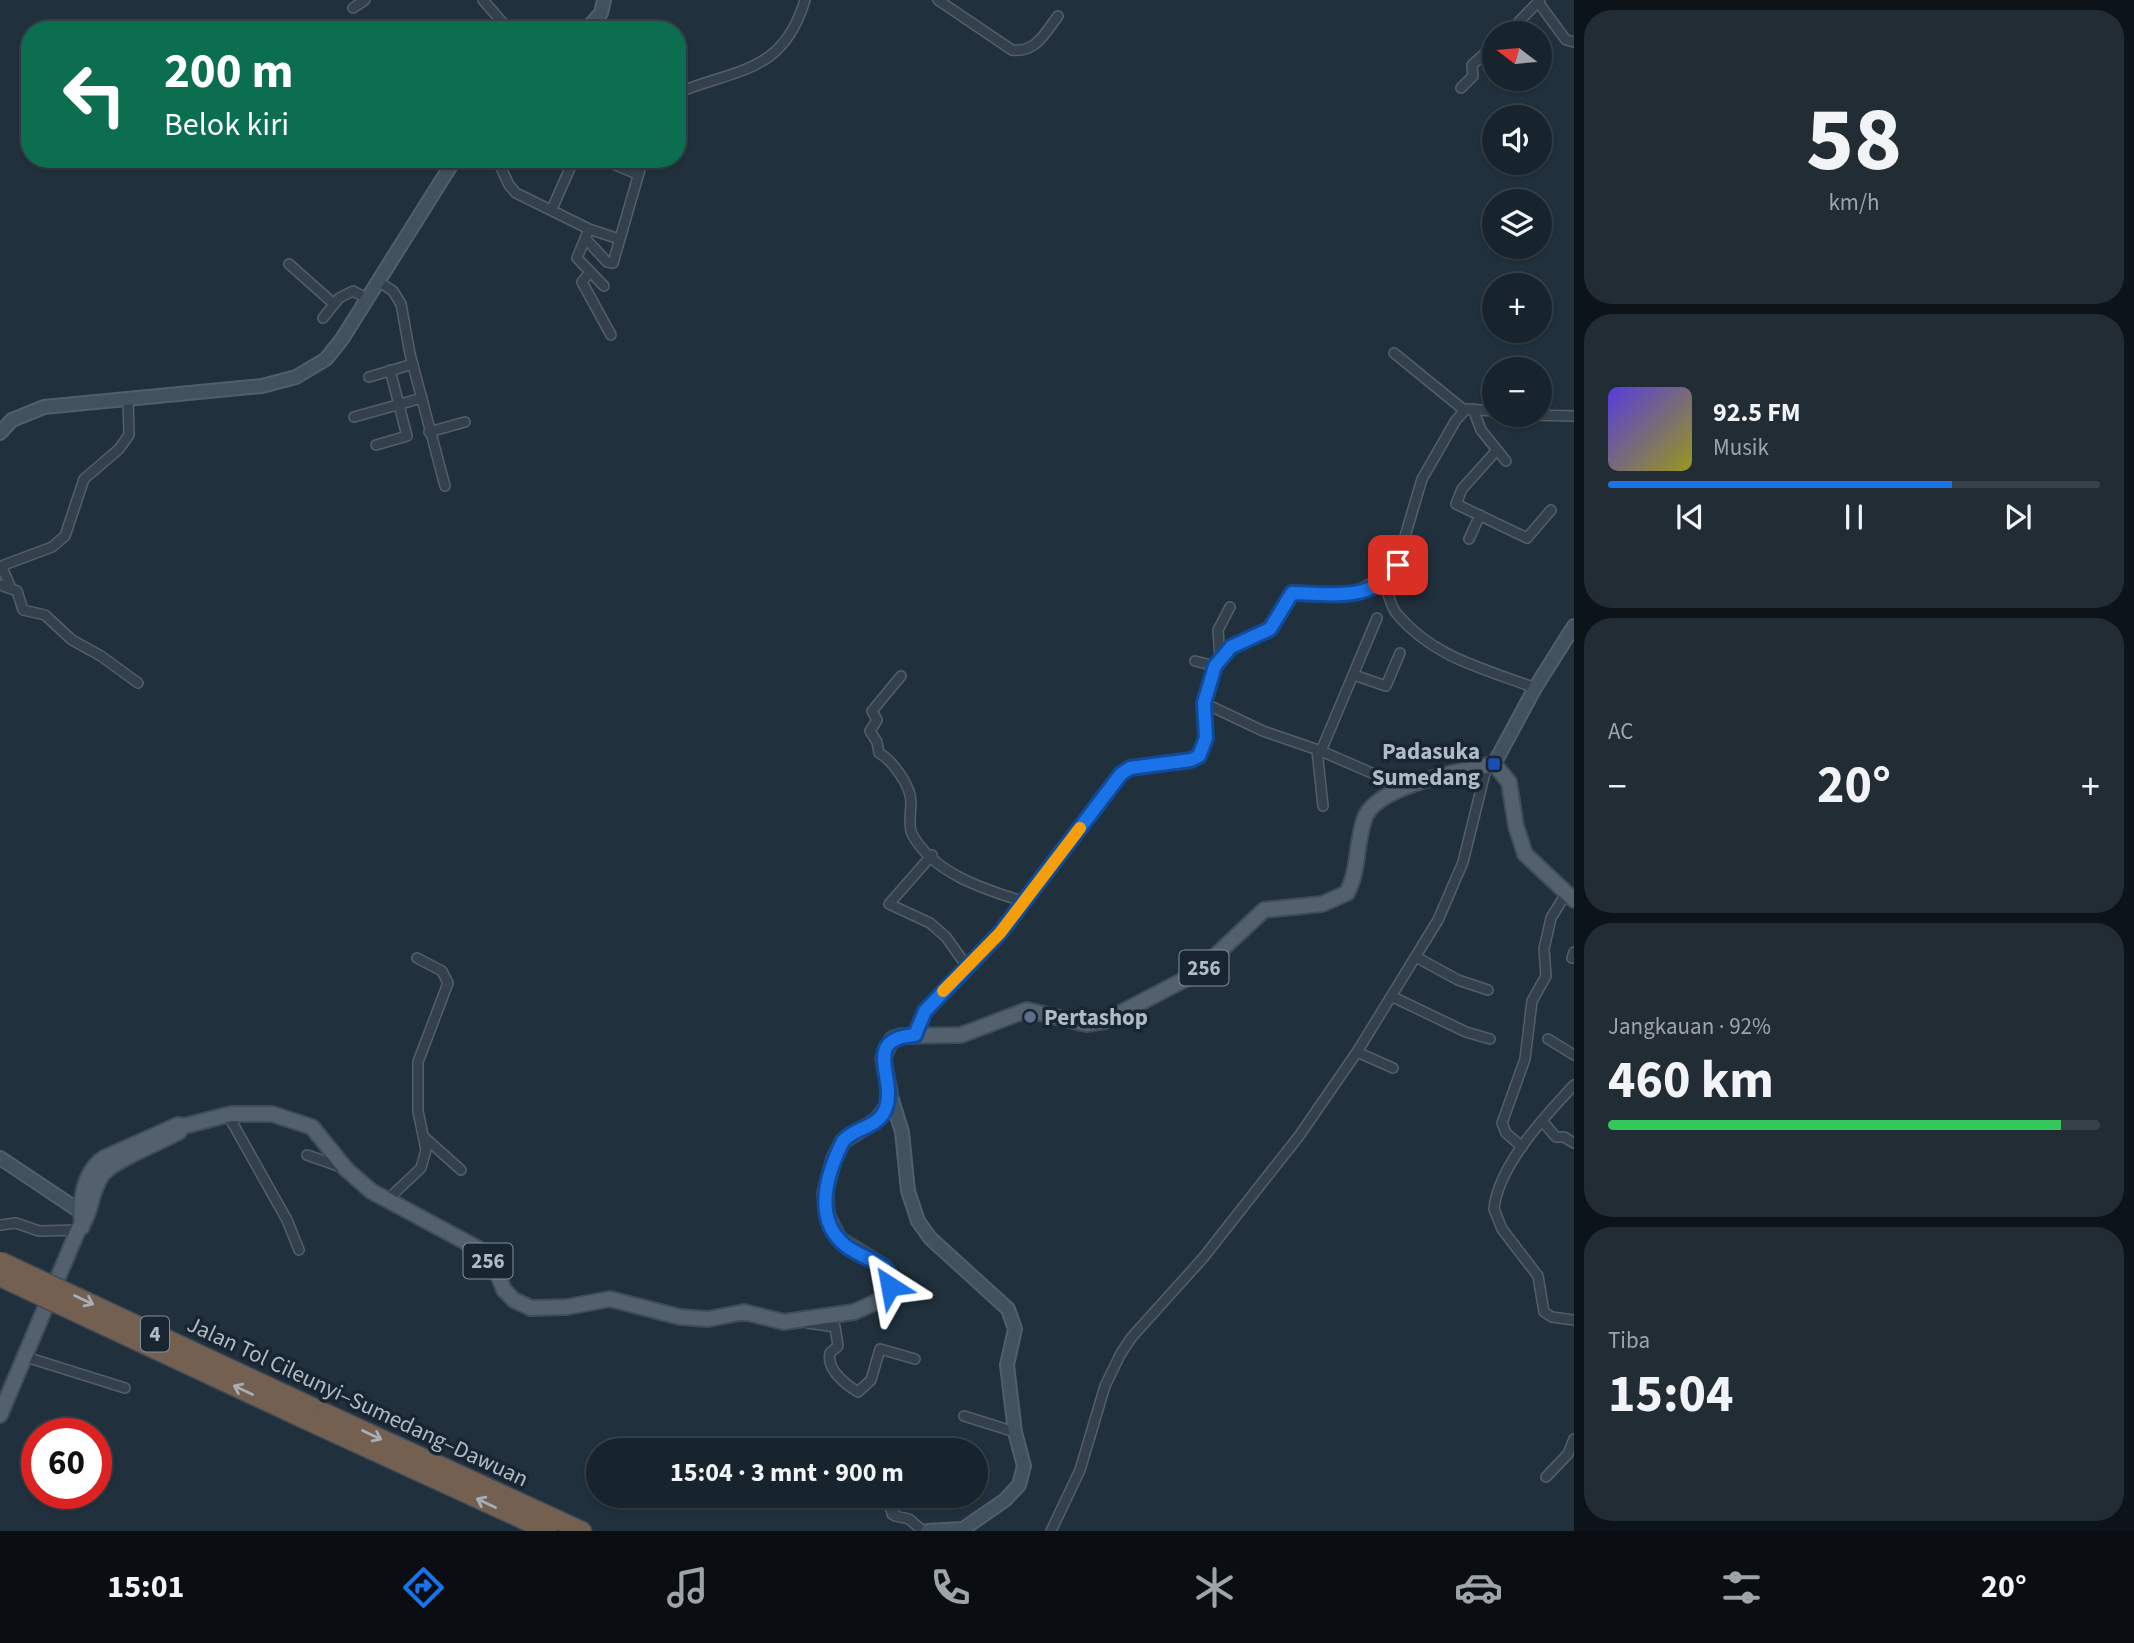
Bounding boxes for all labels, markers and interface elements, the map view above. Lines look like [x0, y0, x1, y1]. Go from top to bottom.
north arrow [1482, 21, 1552, 91]
map controls [1482, 21, 1552, 427]
text: 200 m [164, 37, 293, 107]
icon: left [49, 49, 140, 140]
text: 58 [1806, 76, 1902, 205]
text: Belok kiri [164, 102, 289, 148]
button: sound [1482, 105, 1552, 175]
text: km/h [1828, 186, 1880, 219]
button: layers [1482, 189, 1552, 259]
button: + [1482, 273, 1552, 343]
button: − [1482, 357, 1552, 427]
text: 92.5 FM [1713, 394, 1801, 431]
text: Musik [1713, 431, 1769, 464]
icon: previous [1671, 498, 1709, 536]
icon: pause [1835, 498, 1873, 536]
icon: next [1999, 498, 2037, 536]
pin [1368, 535, 1428, 595]
icon: arrive [1379, 546, 1417, 584]
text: AC [1608, 715, 1633, 748]
place label: Padasuka Sumedang [1372, 735, 1480, 794]
text: 20° [1817, 749, 1891, 823]
marker: Padasuka Sumedang [1486, 756, 1502, 772]
text: − [1608, 760, 1627, 814]
text: + [2081, 760, 2100, 814]
road number: 256 [1180, 950, 1228, 986]
place label: Pertashop [1044, 1001, 1148, 1034]
marker: Pertashop [1022, 1009, 1038, 1025]
text: Jangkauan · 92% [1608, 1010, 1771, 1043]
text: 460 km [1608, 1044, 1774, 1118]
road number: 256 [463, 1244, 512, 1278]
position arrow [853, 1249, 927, 1323]
one-way arrow [73, 1294, 94, 1307]
street label: Jalan Tol Cileunyi–Sumedang–Dawuan [182, 1308, 534, 1495]
road number: 4 [141, 1316, 169, 1352]
text: Tiba [1608, 1324, 1650, 1357]
text: 15:04 [1608, 1358, 1733, 1432]
one-way arrow [232, 1383, 253, 1396]
speed limit sign: 60 [21, 1418, 112, 1509]
one-way arrow [361, 1429, 383, 1442]
text: 15:04 · 3 mnt · 900 m [670, 1454, 904, 1491]
one-way arrow [476, 1495, 497, 1509]
icon: directions [399, 1563, 448, 1612]
icon: music [663, 1563, 712, 1612]
icon: phone [926, 1563, 975, 1612]
icon: climate [1190, 1563, 1239, 1612]
icon: car [1454, 1563, 1503, 1612]
icon: filters [1717, 1563, 1766, 1612]
text: 15:01 [107, 1564, 185, 1610]
text: 20° [1981, 1564, 2027, 1610]

